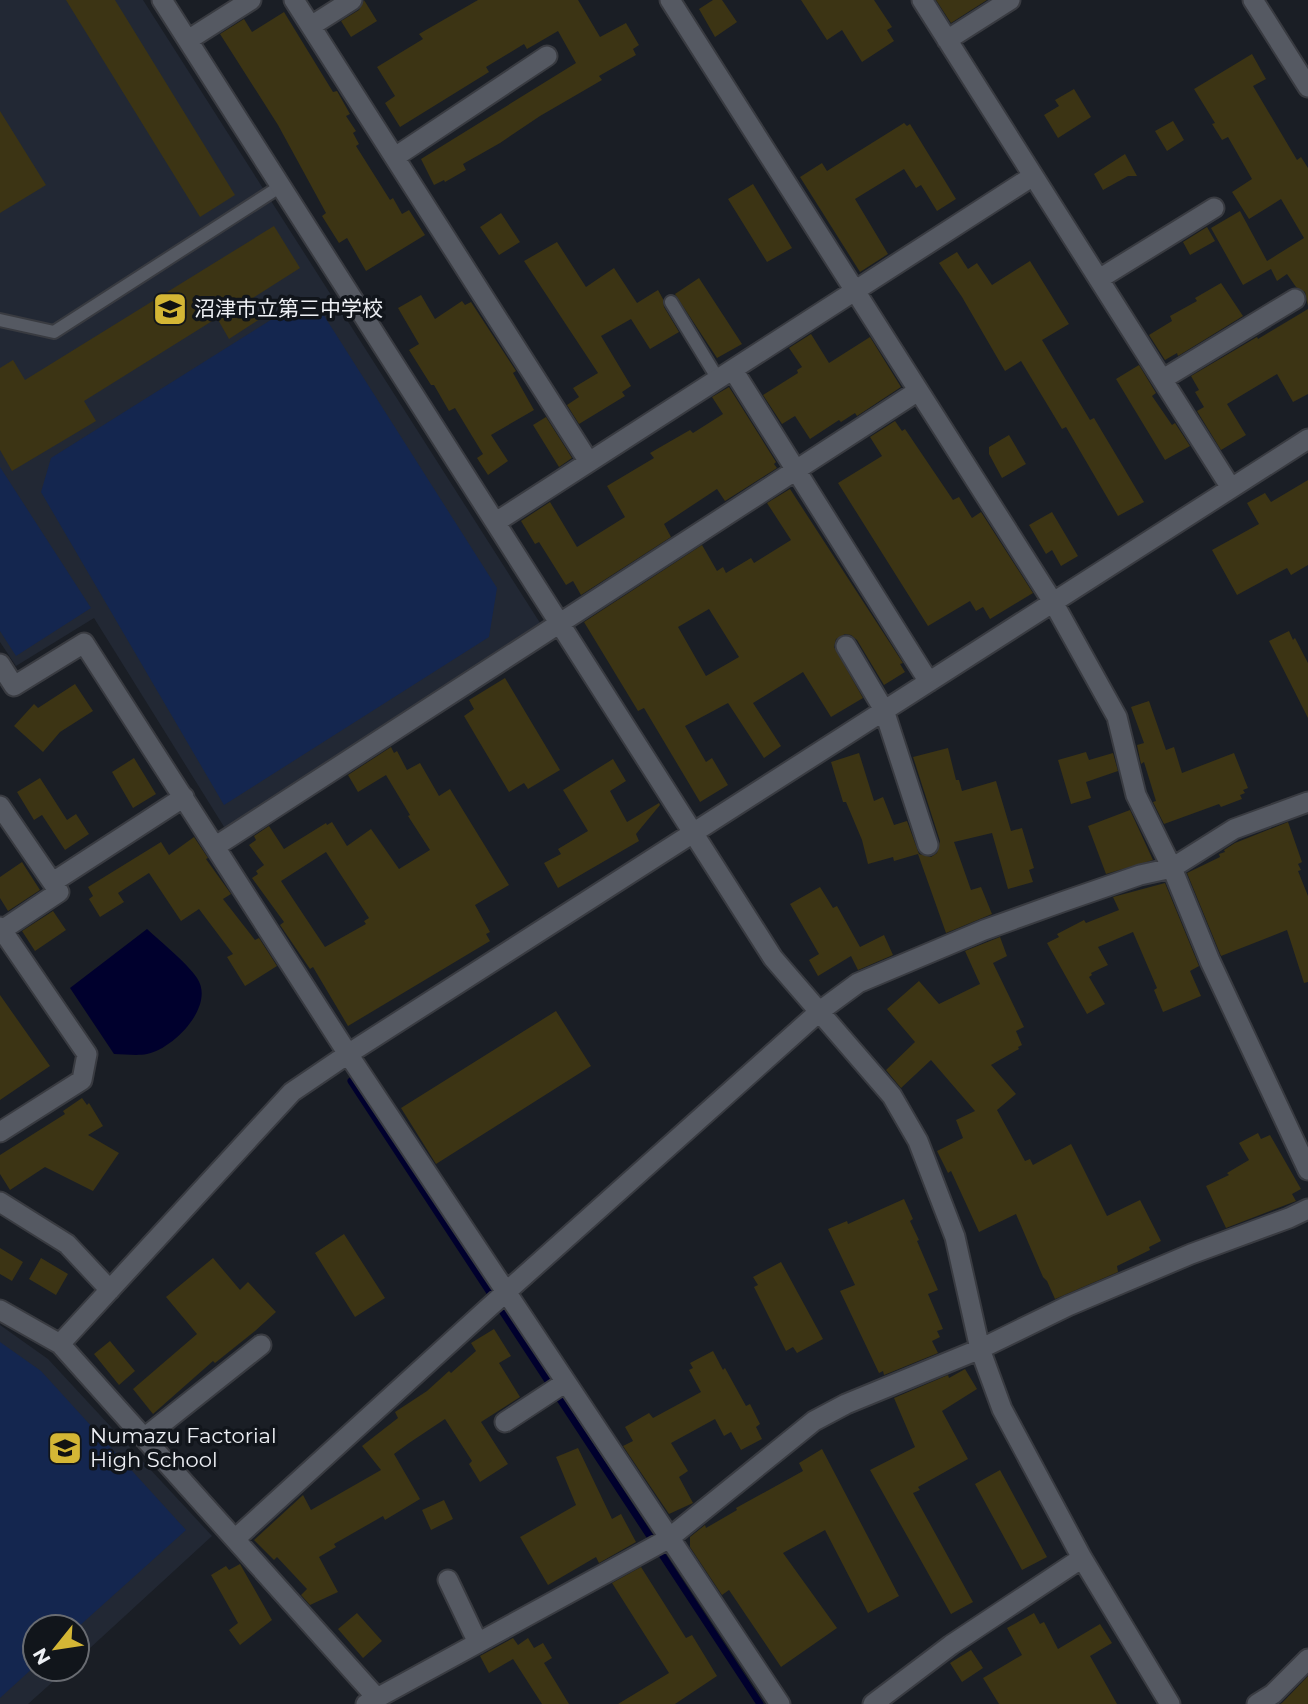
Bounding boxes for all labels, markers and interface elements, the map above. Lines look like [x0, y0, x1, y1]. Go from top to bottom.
school or university icon: 沼津市立第三中学校 [151, 290, 189, 328]
place label: 沼津市立第三中学校 [194, 296, 383, 321]
place label: Numazu Factorial High School [90, 1423, 277, 1472]
school or university icon: Numazu Factorial High School [46, 1429, 84, 1467]
north arrow [21, 1613, 91, 1683]
text: N [28, 1644, 56, 1669]

